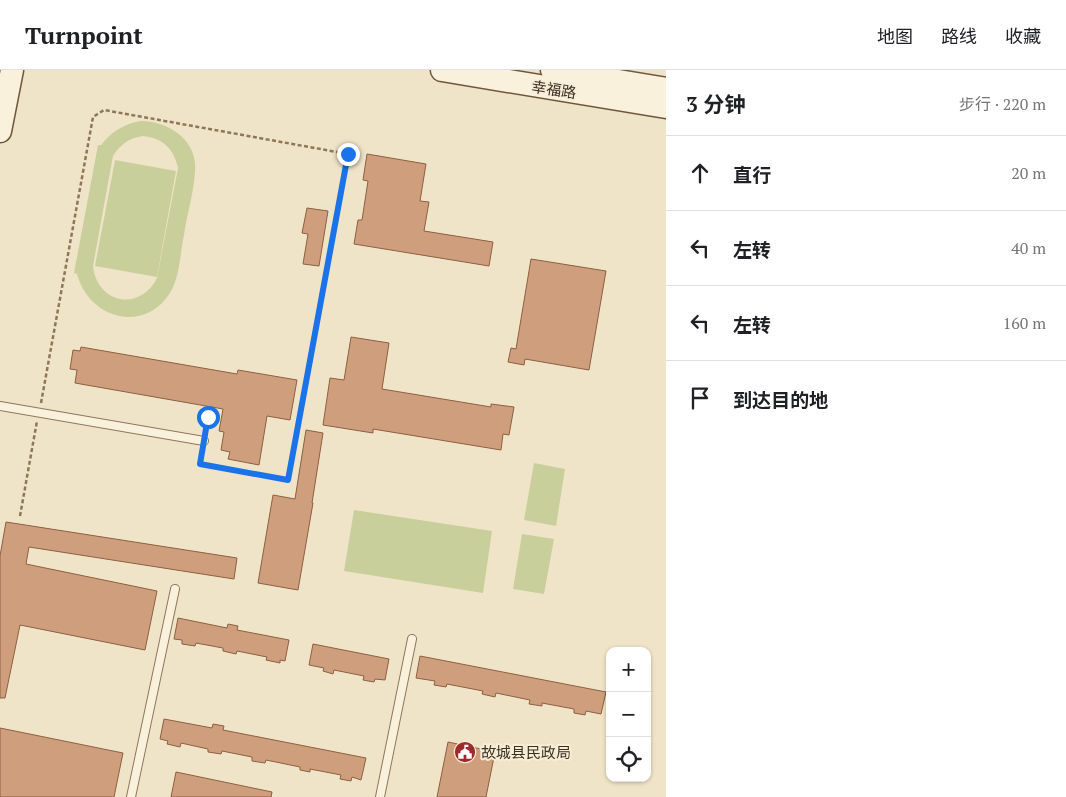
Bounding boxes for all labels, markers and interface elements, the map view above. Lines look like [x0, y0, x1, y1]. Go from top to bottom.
text: Turnpoint [25, 19, 143, 51]
text: 地图 [877, 24, 913, 48]
text: 路线 [941, 24, 977, 48]
text: 收藏 [1005, 24, 1041, 48]
street label: 幸福路 [530, 76, 578, 102]
text: 3 分钟 [686, 90, 746, 118]
text: 步行 · 220 m [959, 93, 1046, 115]
route end [337, 143, 360, 166]
icon: ahead [686, 159, 714, 187]
text: 直行 [733, 162, 771, 187]
text: 20 m [1011, 162, 1046, 184]
icon: left [686, 234, 714, 262]
text: 左转 [733, 237, 771, 262]
text: 40 m [1011, 237, 1046, 259]
icon: left [686, 309, 714, 337]
text: 左转 [733, 312, 771, 337]
text: 160 m [1003, 312, 1046, 334]
icon: arrive [686, 384, 714, 412]
text: 到达目的地 [733, 387, 828, 412]
route start [197, 406, 220, 429]
map controls [606, 647, 651, 782]
button: + [606, 647, 651, 692]
button: − [606, 692, 651, 737]
button: locate [606, 737, 651, 782]
public building icon: 故城县民政局 [453, 740, 477, 764]
place label: 故城县民政局 [481, 742, 571, 762]

